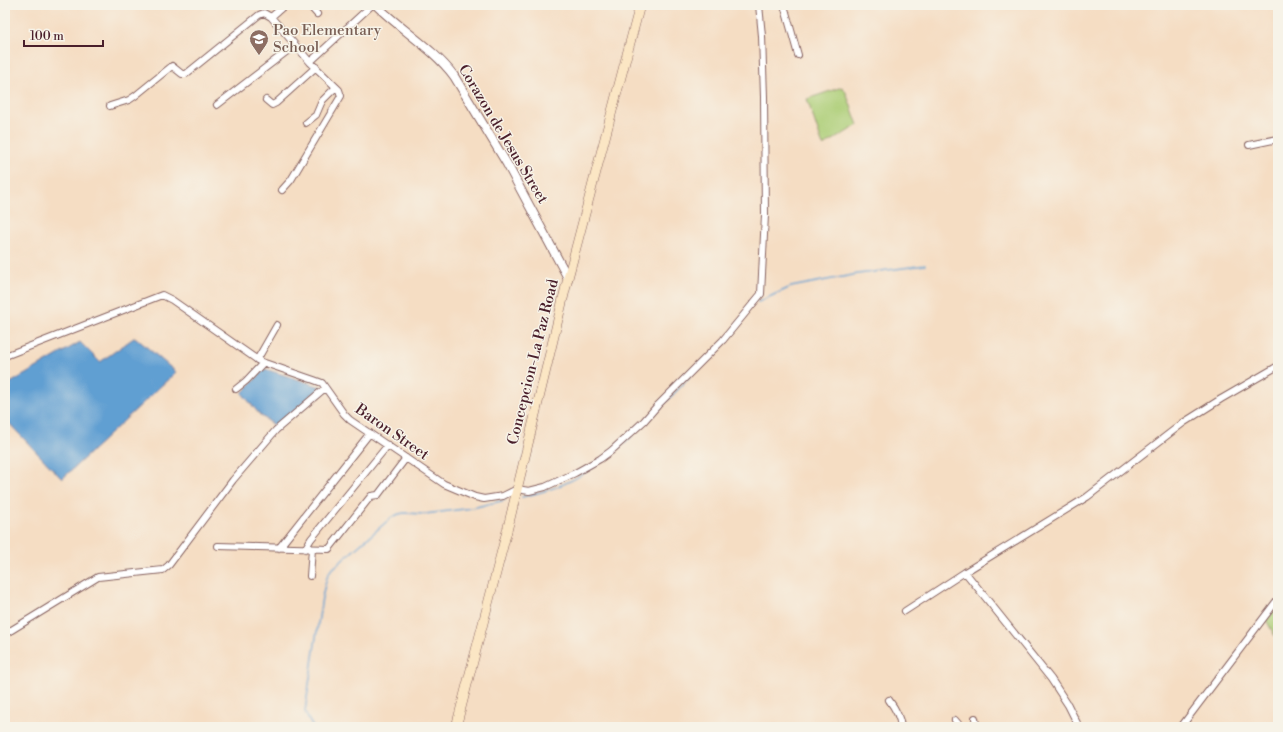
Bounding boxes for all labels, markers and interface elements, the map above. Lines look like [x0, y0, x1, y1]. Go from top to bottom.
place label: Pao Elementary School [273, 21, 382, 57]
scale bar [24, 22, 103, 48]
school or university icon: Pao Elementary School [248, 28, 270, 56]
text: 100 m [30, 29, 64, 44]
street label: Corazon de Jesus Street [454, 61, 552, 208]
street label: Concepcion-La Paz Road [503, 277, 563, 447]
street label: Baron Street [351, 399, 433, 465]

